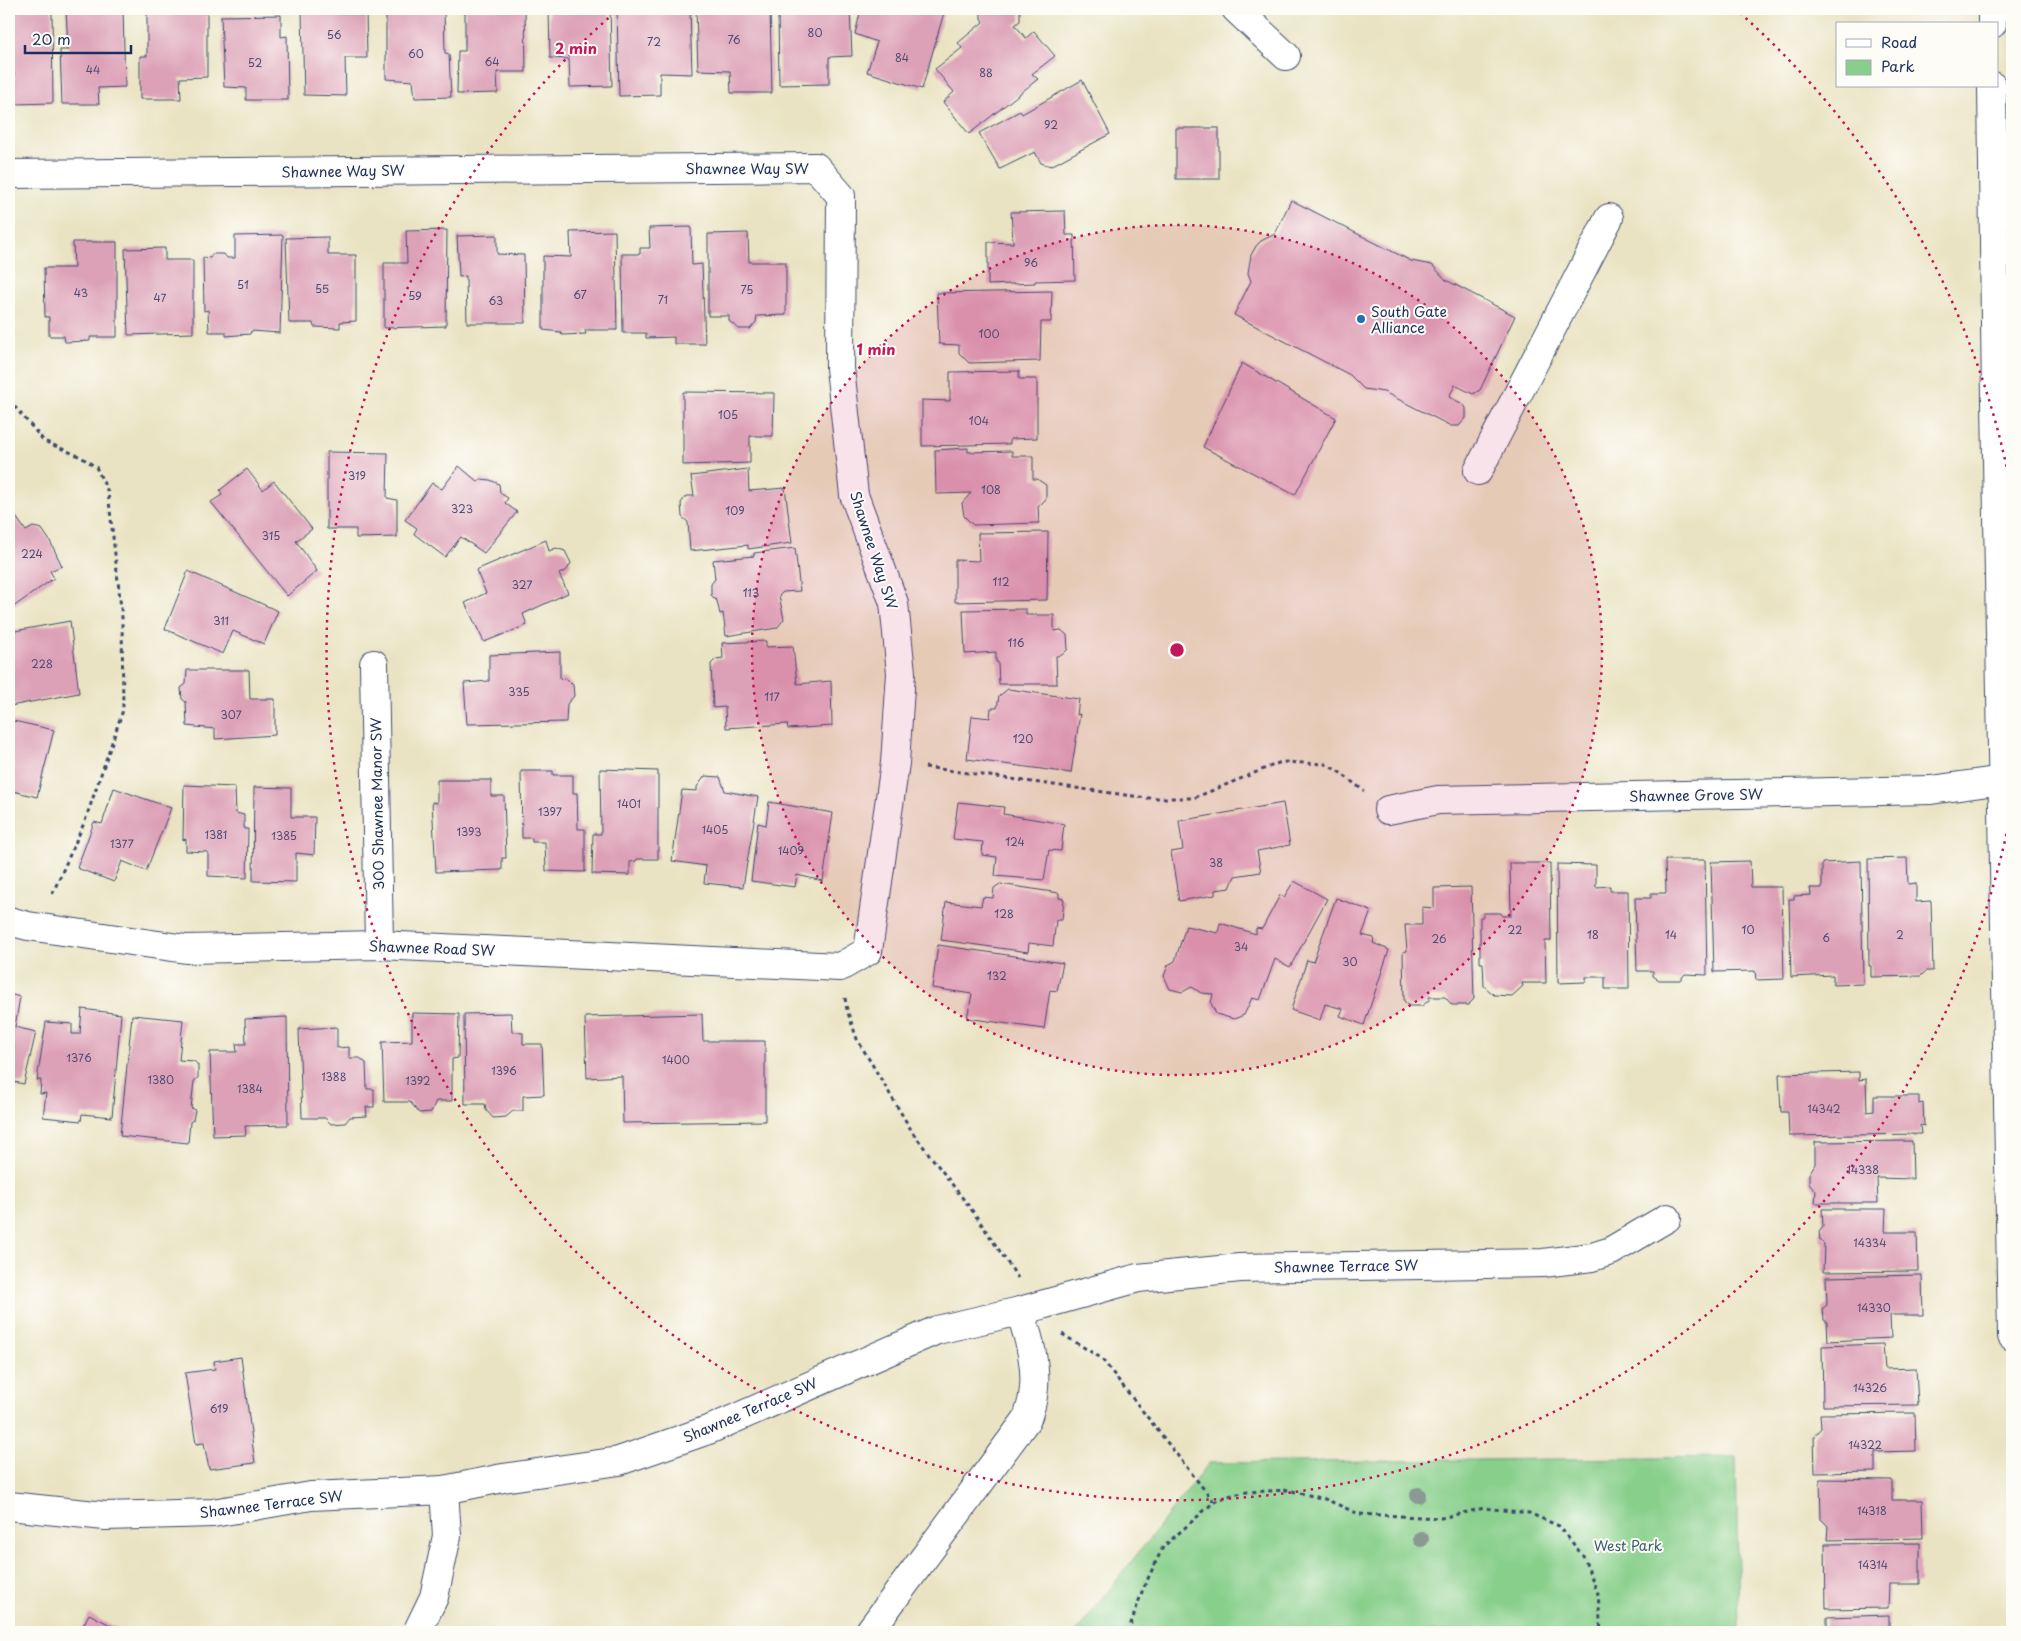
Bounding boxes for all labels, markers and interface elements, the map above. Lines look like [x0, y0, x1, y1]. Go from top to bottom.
scale bar [25, 22, 131, 54]
legend [1836, 22, 1998, 88]
house number: 80 [808, 24, 822, 41]
house number: 56 [327, 26, 342, 43]
text: 20 m [32, 27, 71, 50]
text: Road [1881, 30, 1917, 53]
house number: 76 [727, 31, 741, 48]
house number: 72 [647, 33, 661, 50]
text: 2 min [555, 36, 597, 59]
house number: 60 [408, 45, 424, 62]
house number: 84 [895, 49, 909, 66]
house number: 64 [485, 53, 499, 70]
house number: 52 [248, 54, 262, 71]
text: Park [1881, 54, 1915, 77]
house number: 44 [86, 61, 100, 78]
house number: 88 [979, 64, 993, 81]
house number: 92 [1044, 116, 1058, 133]
street label: Shawnee Way SW [685, 158, 809, 179]
street label: Shawnee Way SW [281, 159, 405, 183]
house number: 96 [1024, 254, 1038, 271]
house number: 51 [237, 276, 249, 293]
house number: 55 [315, 280, 329, 297]
house number: 75 [741, 281, 753, 298]
house number: 43 [74, 284, 88, 301]
house number: 67 [573, 286, 587, 303]
house number: 59 [408, 287, 422, 304]
house number: 47 [154, 289, 167, 306]
house number: 71 [658, 291, 668, 308]
house number: 63 [489, 292, 503, 309]
place label: South Gate Alliance [1371, 301, 1447, 338]
marker: South Gate Alliance [1355, 313, 1367, 325]
house number: 100 [978, 325, 1000, 342]
text: 1 min [857, 337, 895, 360]
house number: 105 [718, 406, 738, 423]
house number: 104 [969, 412, 989, 429]
house number: 319 [348, 467, 366, 484]
house number: 108 [981, 481, 1001, 498]
street label: Shawnee Way SW [845, 488, 903, 612]
house number: 323 [451, 500, 473, 517]
house number: 109 [725, 502, 745, 519]
house number: 315 [262, 527, 280, 544]
house number: 224 [21, 545, 43, 562]
house number: 112 [992, 573, 1010, 590]
house number: 327 [512, 576, 532, 593]
house number: 113 [743, 584, 759, 601]
house number: 311 [213, 612, 229, 629]
house number: 116 [1008, 634, 1025, 651]
centre of rings [1168, 641, 1186, 659]
house number: 228 [31, 655, 53, 672]
house number: 335 [508, 683, 530, 700]
house number: 117 [764, 688, 780, 705]
house number: 307 [220, 706, 242, 723]
street label: 300 Shawnee Manor SW [365, 717, 389, 891]
house number: 120 [1013, 730, 1033, 747]
street label: Shawnee Grove SW [1629, 783, 1763, 807]
house number: 1401 [617, 795, 641, 812]
house number: 1397 [538, 803, 562, 820]
house number: 1405 [702, 821, 728, 838]
house number: 1393 [456, 823, 482, 840]
house number: 1381 [205, 826, 227, 843]
house number: 1385 [271, 827, 297, 844]
house number: 124 [1005, 833, 1025, 850]
house number: 1377 [110, 835, 134, 852]
house number: 1409 [778, 842, 804, 859]
house number: 38 [1209, 854, 1223, 871]
house number: 128 [994, 905, 1014, 922]
house number: 22 [1508, 921, 1522, 938]
house number: 10 [1742, 921, 1754, 938]
house number: 18 [1587, 926, 1599, 943]
house number: 14 [1665, 926, 1677, 943]
house number: 2 [1896, 926, 1904, 943]
house number: 6 [1822, 929, 1830, 946]
house number: 26 [1431, 930, 1447, 947]
street label: Shawnee Road SW [368, 935, 496, 961]
house number: 34 [1234, 938, 1248, 955]
house number: 30 [1342, 953, 1358, 970]
house number: 132 [987, 967, 1007, 984]
house number: 1376 [66, 1049, 92, 1066]
house number: 1400 [662, 1051, 690, 1068]
house number: 1396 [491, 1062, 517, 1079]
house number: 1388 [321, 1068, 347, 1085]
house number: 1380 [148, 1071, 174, 1088]
house number: 1392 [405, 1072, 431, 1089]
house number: 1384 [237, 1080, 263, 1097]
house number: 14342 [1808, 1100, 1841, 1117]
house number: 14338 [1847, 1161, 1879, 1178]
house number: 14334 [1854, 1234, 1886, 1251]
street label: Shawnee Terrace SW [1274, 1254, 1418, 1278]
house number: 14330 [1857, 1299, 1891, 1316]
street label: Shawnee Terrace SW [679, 1372, 821, 1448]
house number: 14326 [1853, 1379, 1887, 1396]
house number: 619 [210, 1400, 228, 1417]
house number: 14322 [1848, 1436, 1882, 1453]
street label: Shawnee Terrace SW [198, 1485, 344, 1523]
house number: 14318 [1857, 1502, 1887, 1519]
park label: West Park [1594, 1535, 1663, 1556]
house number: 14314 [1858, 1556, 1888, 1573]

